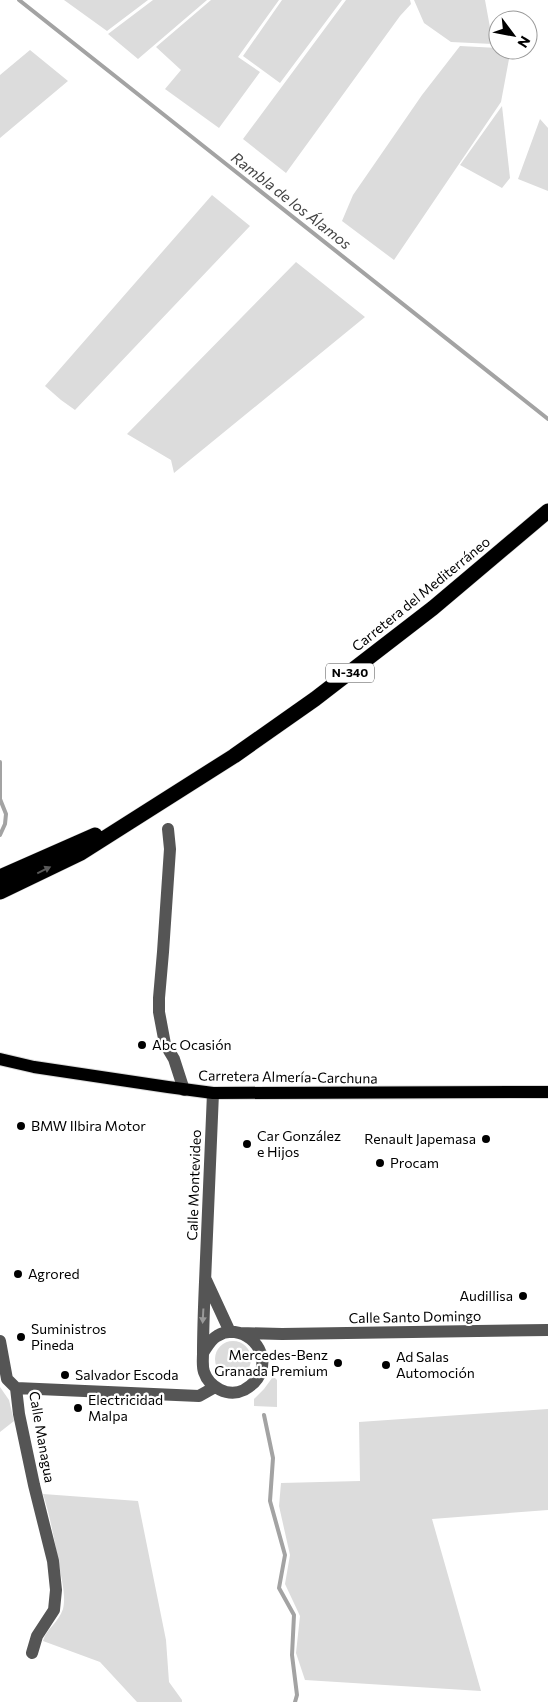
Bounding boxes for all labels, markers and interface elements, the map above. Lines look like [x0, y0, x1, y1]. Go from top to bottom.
north arrow [488, 10, 538, 60]
text: N [514, 33, 534, 51]
water label: Rambla de los Álamos [228, 147, 356, 253]
street label: Carretera del Mediterráneo [348, 533, 493, 655]
road number: N-340 [326, 664, 374, 682]
one-way arrow [37, 866, 51, 874]
place label: Abc Ocasión [152, 1036, 232, 1053]
marker: Abc Ocasión [136, 1039, 148, 1051]
street label: Carretera Almería-Carchuna [198, 1066, 378, 1087]
place label: BMW Ilbira Motor [31, 1117, 146, 1134]
marker: BMW Ilbira Motor [15, 1120, 27, 1132]
place label: Car González e Hijos [257, 1127, 341, 1160]
street label: Calle Montevideo [183, 1129, 204, 1241]
place label: Renault Japemasa [364, 1130, 476, 1147]
marker: Renault Japemasa [480, 1133, 492, 1145]
marker: Car González e Hijos [241, 1138, 253, 1150]
place label: Procam [390, 1154, 439, 1171]
marker: Procam [374, 1157, 386, 1169]
place label: Agrored [28, 1265, 79, 1282]
marker: Agrored [12, 1268, 24, 1280]
place label: Audillisa [460, 1287, 513, 1304]
marker: Audillisa [517, 1290, 529, 1302]
street label: Calle Santo Domingo [349, 1307, 481, 1326]
one-way arrow [199, 1308, 207, 1324]
place label: Suministros Pineda [31, 1320, 106, 1353]
marker: Suministros Pineda [15, 1331, 27, 1343]
place label: Mercedes-Benz Granada Premium [214, 1346, 328, 1379]
place label: Ad Salas Automoción [396, 1348, 475, 1381]
marker: Mercedes-Benz Granada Premium [332, 1357, 344, 1369]
marker: Ad Salas Automoción [380, 1359, 392, 1371]
place label: Salvador Escoda [75, 1366, 179, 1383]
marker: Salvador Escoda [59, 1369, 71, 1381]
street label: Calle Managua [26, 1390, 59, 1484]
place label: Electricidad Malpa [88, 1391, 163, 1424]
marker: Electricidad Malpa [72, 1402, 84, 1414]

